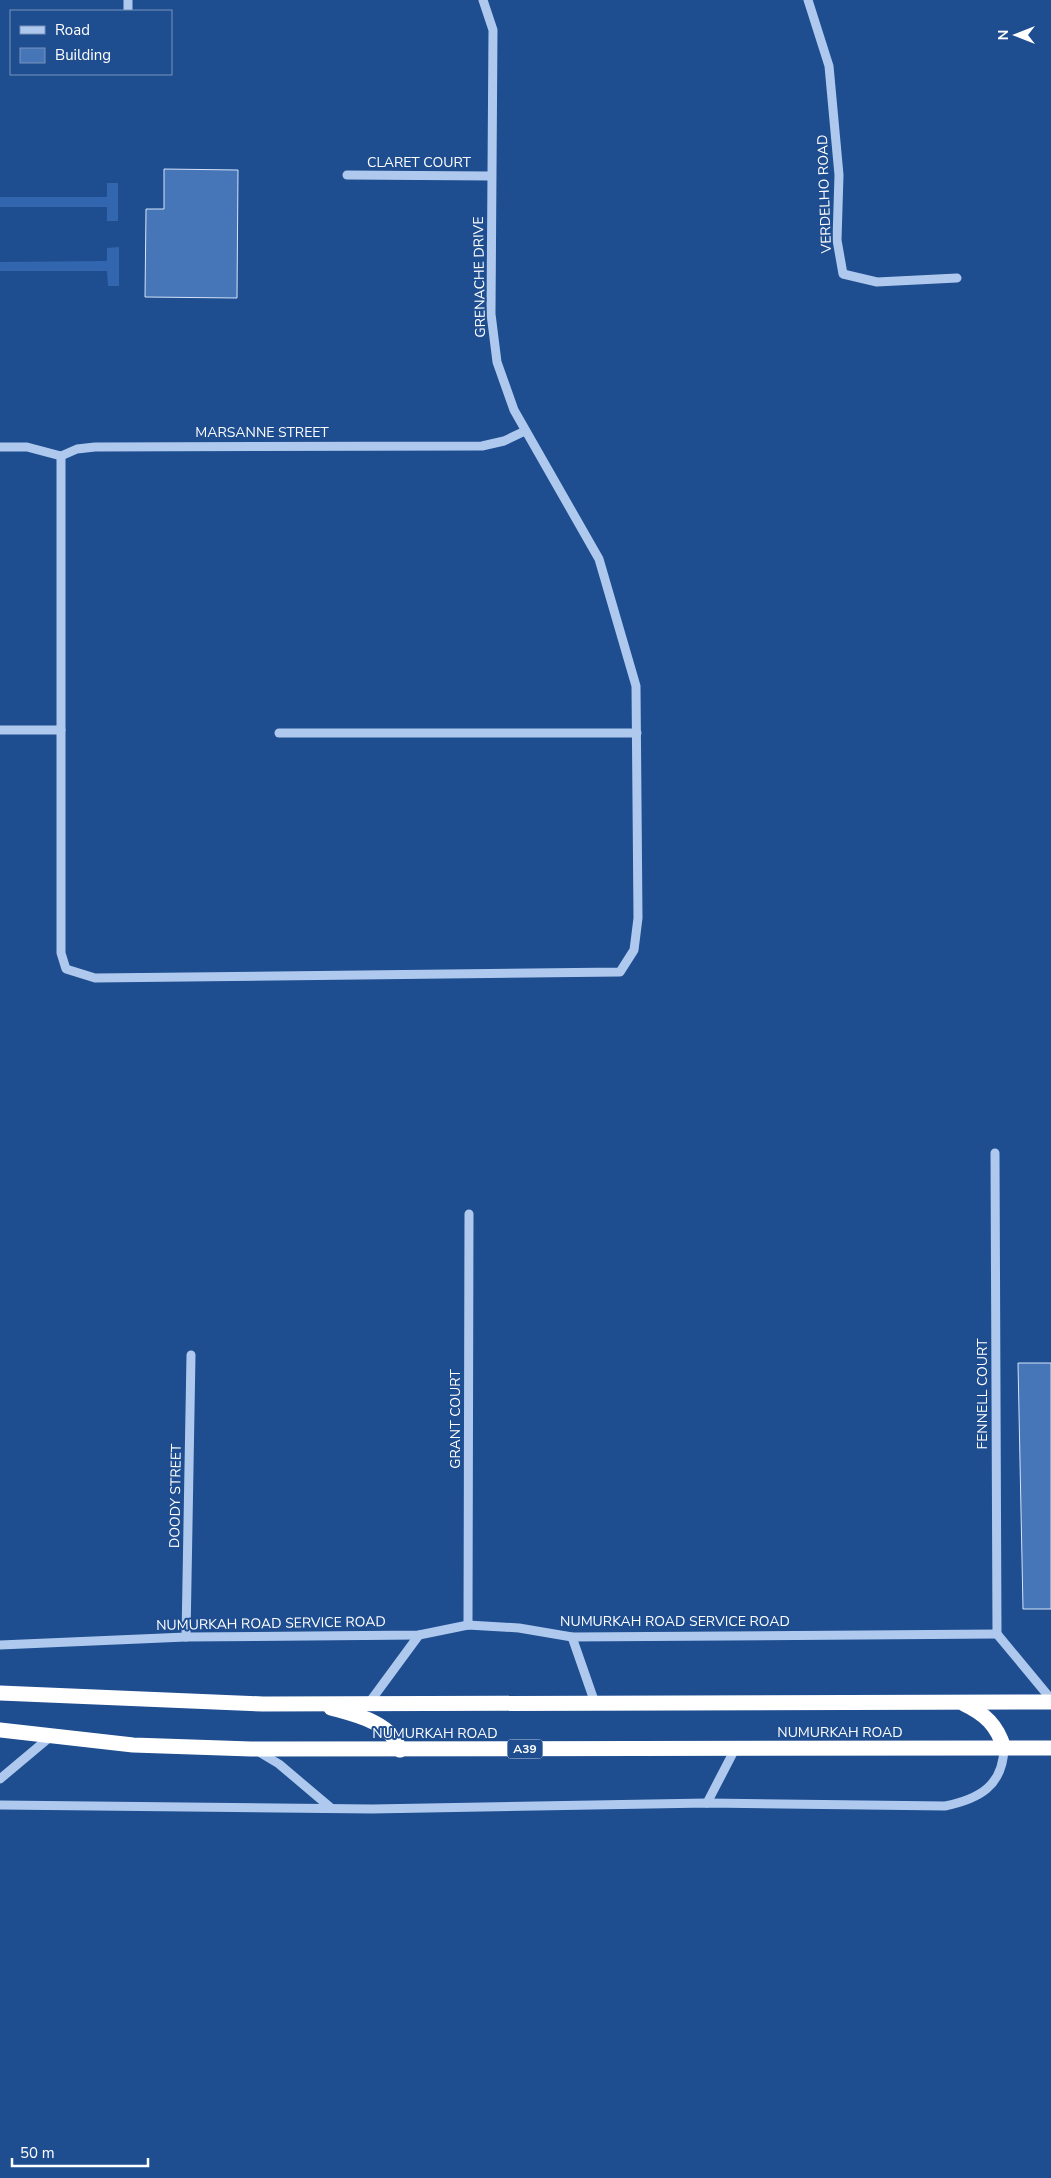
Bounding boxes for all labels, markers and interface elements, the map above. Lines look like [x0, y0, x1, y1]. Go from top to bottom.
legend [10, 10, 172, 75]
north arrow [991, 10, 1041, 60]
text: Road [55, 20, 90, 40]
text: N [994, 30, 1013, 40]
text: Building [55, 45, 111, 65]
street label: VERDELHO ROAD [813, 134, 836, 255]
street label: CLARET COURT [367, 153, 472, 172]
street label: GRENACHE DRIVE [469, 216, 490, 338]
street label: MARSANNE STREET [195, 423, 329, 442]
street label: FENNELL COURT [973, 1338, 992, 1450]
street label: GRANT COURT [446, 1369, 465, 1469]
street label: DOODY STREET [165, 1443, 186, 1548]
street label: NUMURKAH ROAD SERVICE ROAD [156, 1612, 386, 1635]
street label: NUMURKAH ROAD SERVICE ROAD [560, 1612, 790, 1631]
street label: NUMURKAH ROAD [777, 1723, 903, 1742]
street label: NUMURKAH ROAD [372, 1724, 498, 1743]
road number: A39 [508, 1740, 542, 1758]
scale bar [12, 2136, 149, 2168]
text: 50 m [20, 2143, 55, 2163]

